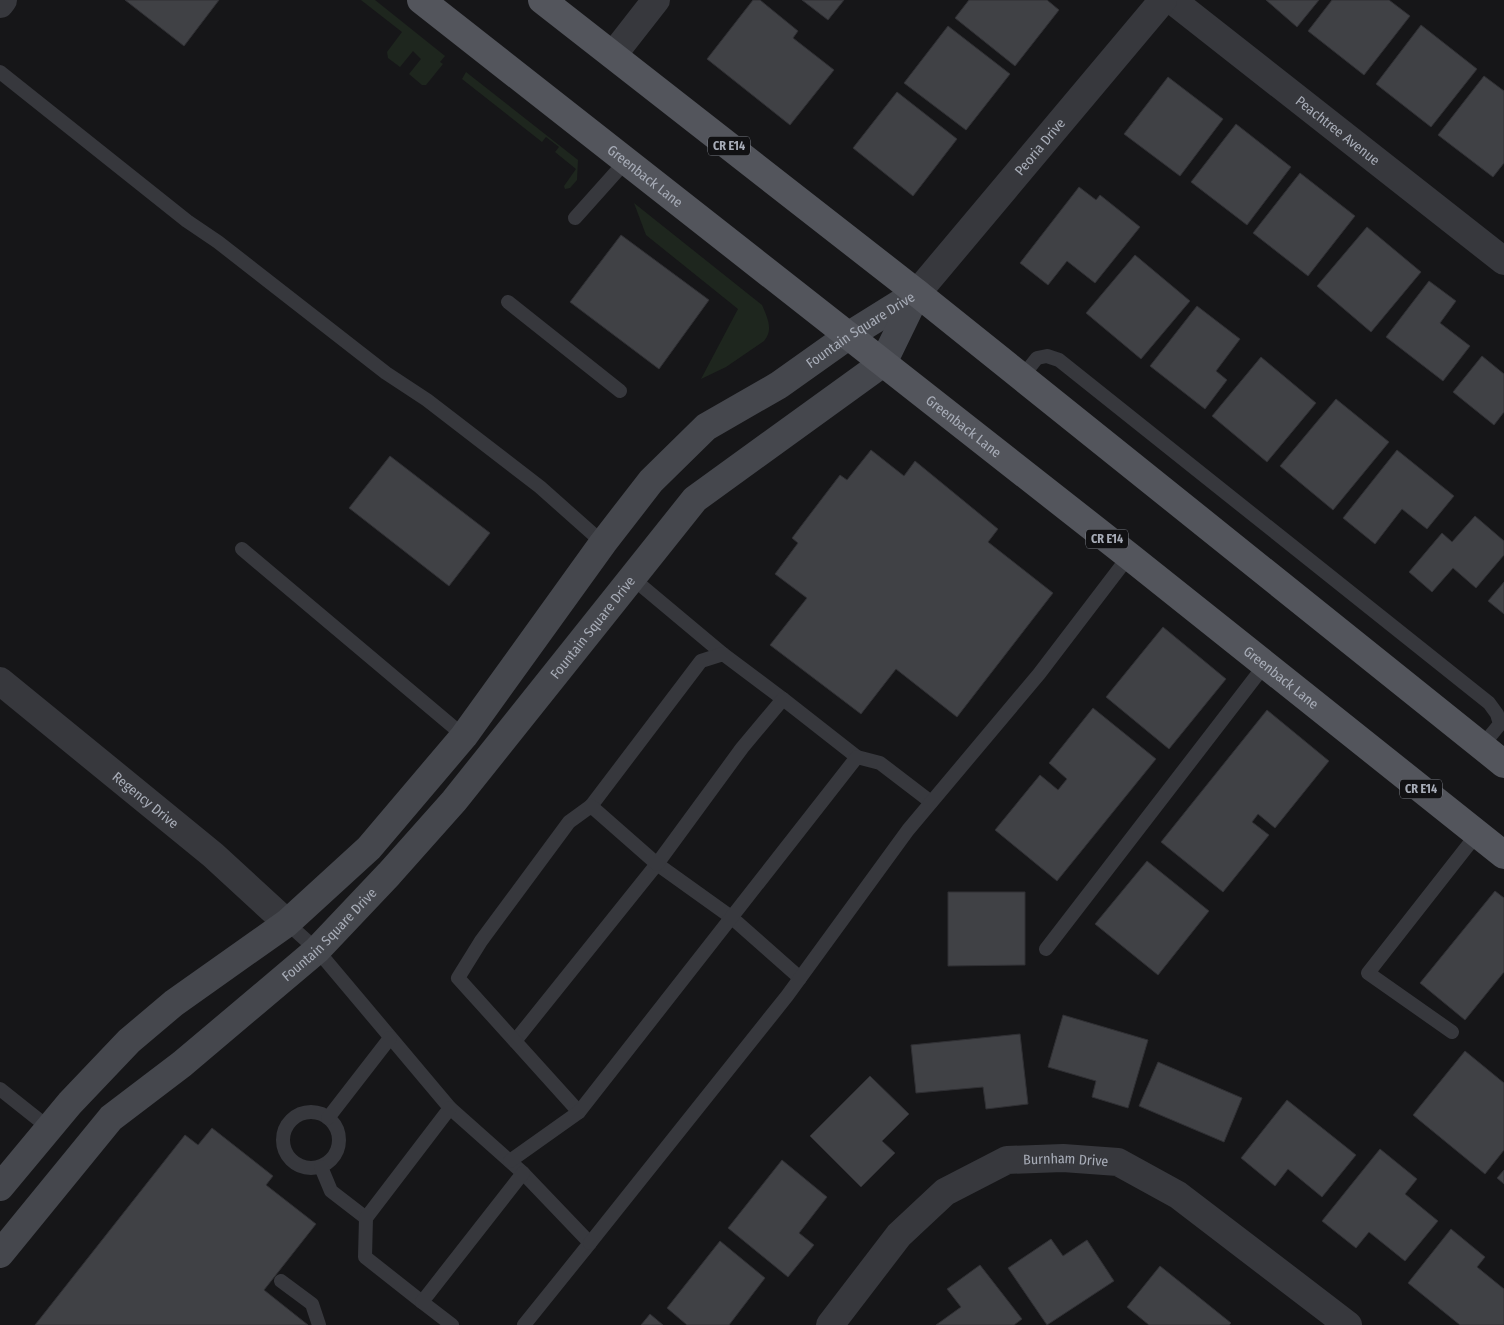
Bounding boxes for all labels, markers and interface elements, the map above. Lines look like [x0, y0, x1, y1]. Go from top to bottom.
street label: Peachtree Avenue [1292, 92, 1383, 169]
street label: Peoria Drive [1011, 115, 1069, 179]
road number: CR E14 [708, 136, 750, 156]
street label: Greenback Lane [604, 141, 686, 211]
street label: Fountain Square Drive [803, 288, 918, 372]
street label: Greenback Lane [923, 391, 1005, 461]
road number: CR E14 [1086, 530, 1128, 548]
street label: Fountain Square Drive [546, 573, 639, 682]
street label: Greenback Lane [1240, 642, 1322, 713]
street label: Regency Drive [109, 768, 182, 832]
road number: CR E14 [1400, 780, 1442, 799]
street label: Fountain Square Drive [278, 884, 380, 985]
street label: Burnham Drive [1023, 1149, 1109, 1170]

